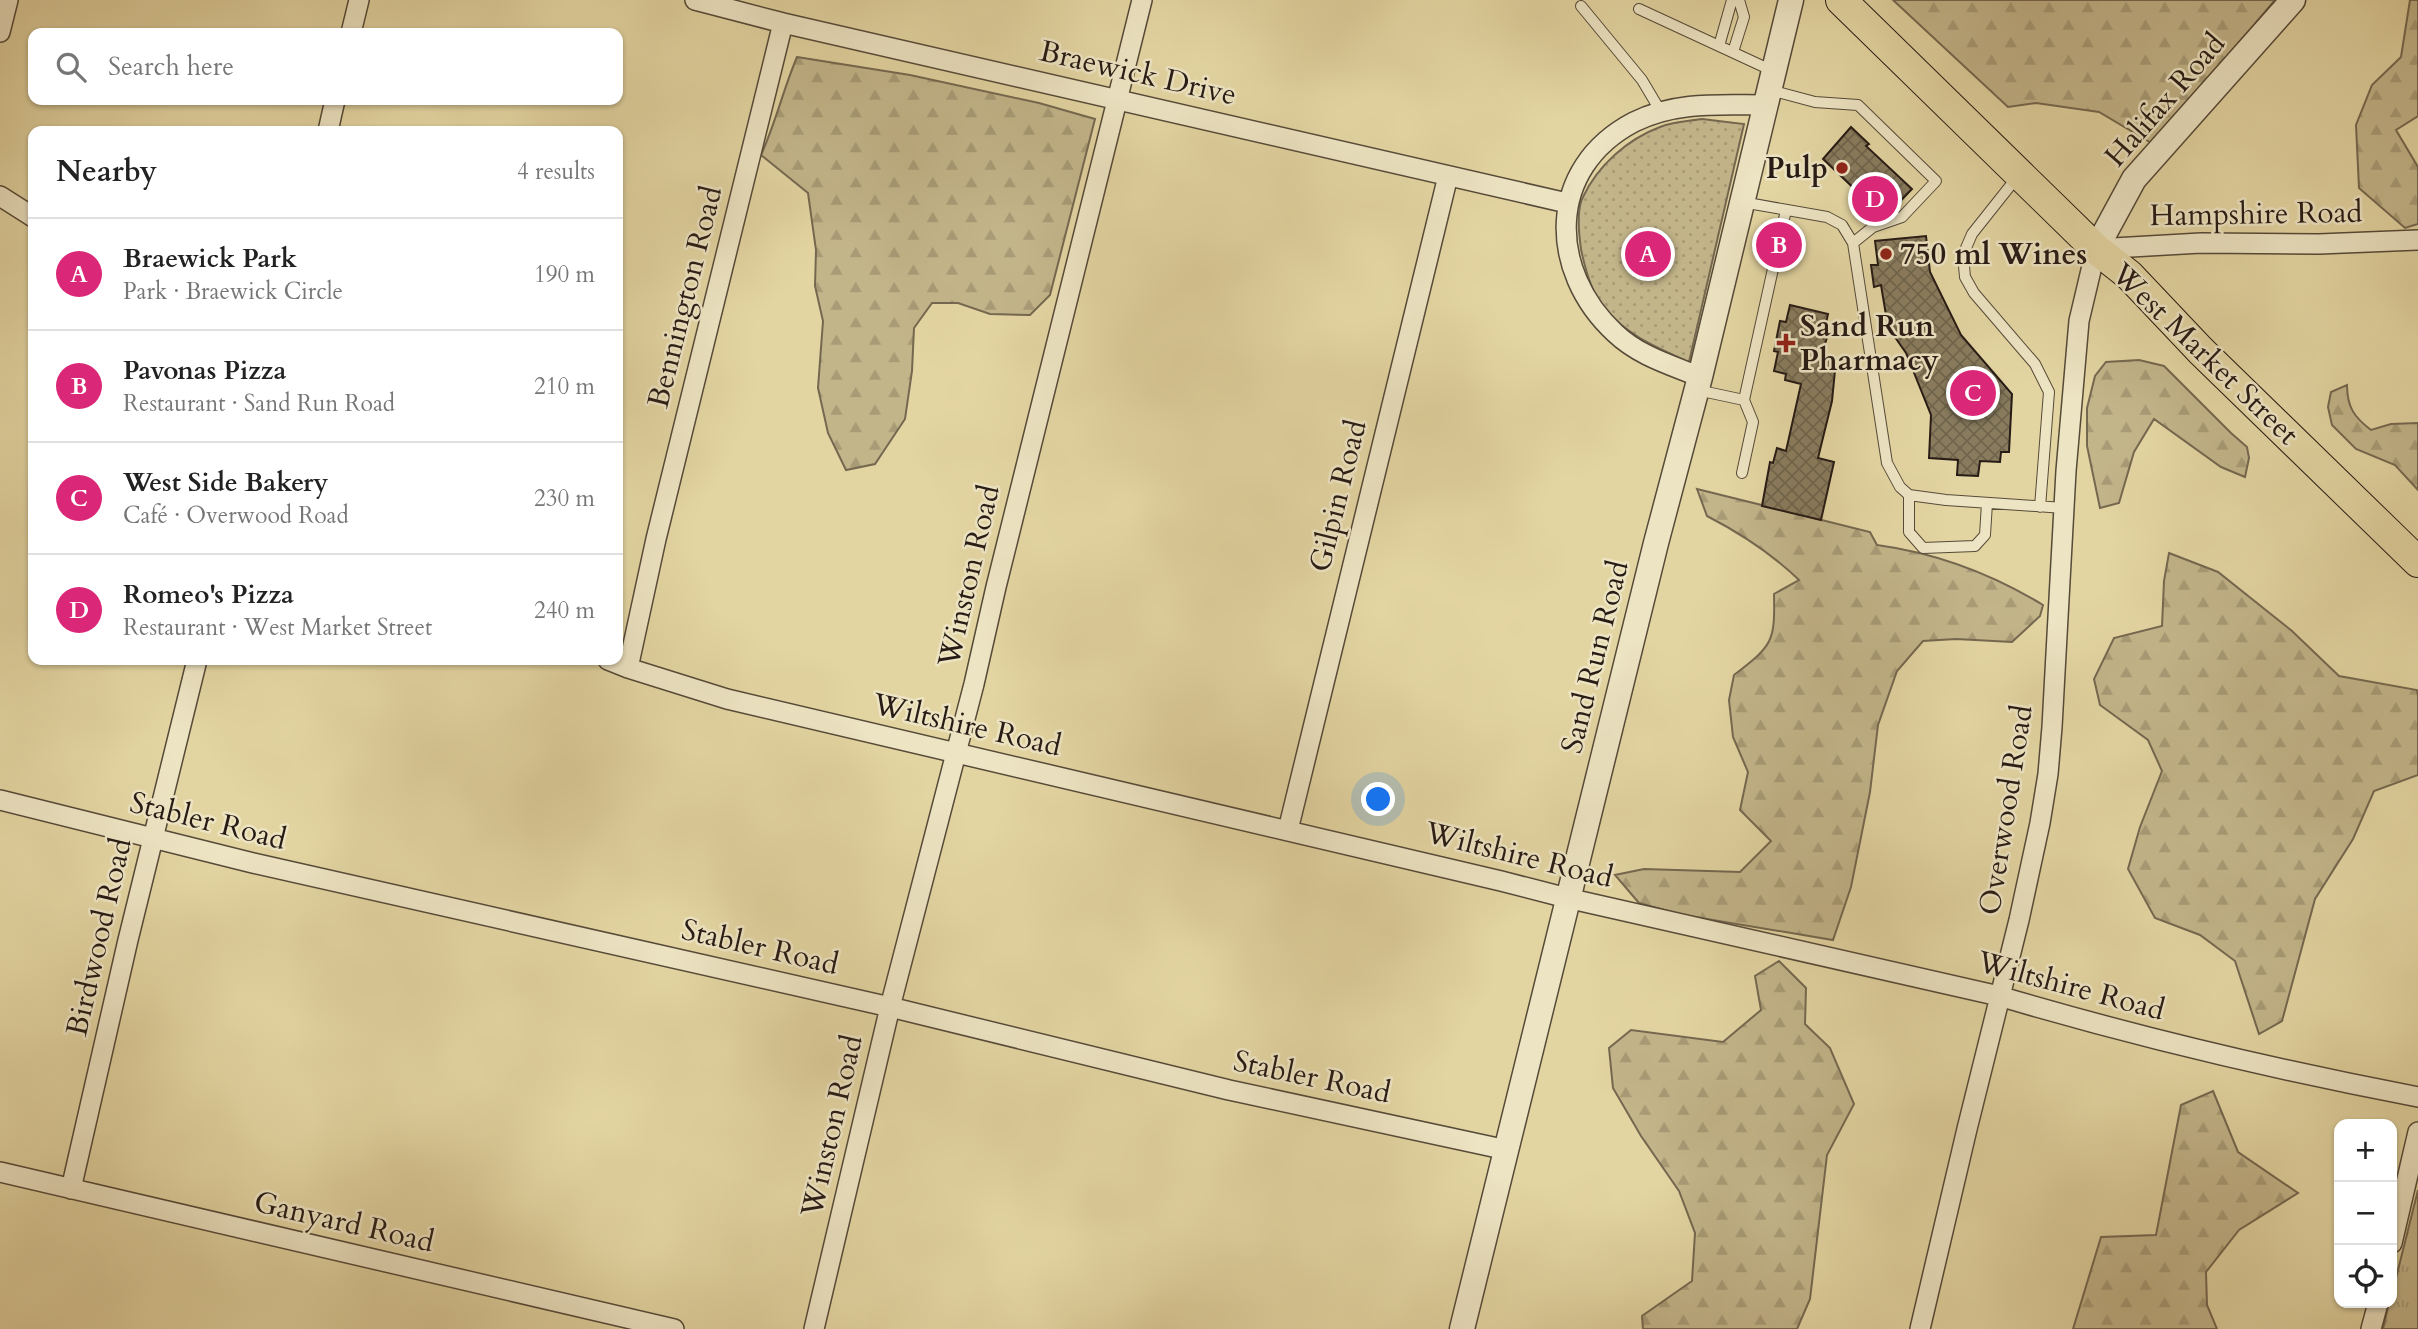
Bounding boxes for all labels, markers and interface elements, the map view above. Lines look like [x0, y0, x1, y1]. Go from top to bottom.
street label: Halifax Road [2095, 24, 2235, 176]
search box [28, 28, 623, 105]
street label: Braewick Drive [1036, 30, 1240, 116]
icon: search [52, 48, 90, 86]
text: Search here [108, 49, 234, 84]
place label: Pulp [1766, 148, 1828, 189]
text: Nearby [56, 151, 157, 192]
text: 4 results [517, 156, 595, 187]
marker: Pulp [1834, 160, 1850, 176]
pin: D [1852, 173, 1898, 225]
street label: Bennington Road [638, 182, 732, 412]
street label: Hampshire Road [2149, 192, 2363, 236]
pin: B [1756, 219, 1802, 271]
pin: A [1625, 228, 1671, 280]
place label: 750 ml Wines [1900, 234, 2087, 275]
text: Braewick Park [123, 241, 297, 276]
marker: 750 ml Wines [1878, 246, 1894, 262]
street label: West Market Street [2102, 253, 2308, 455]
text: A [70, 259, 88, 290]
text: 190 m [534, 259, 595, 290]
text: Park · Braewick Circle [123, 276, 343, 307]
place label: Sand Run Pharmacy [1800, 306, 1939, 381]
marker: Sand Run Pharmacy [1778, 335, 1794, 351]
text: Pavonas Pizza [123, 353, 286, 388]
pin: C [1950, 367, 1996, 419]
text: B [71, 371, 87, 402]
text: 210 m [534, 371, 595, 402]
text: Restaurant · Sand Run Road [123, 388, 395, 419]
street label: Gilpin Road [1299, 416, 1377, 576]
text: West Side Bakery [123, 465, 328, 500]
street label: Winston Road [928, 481, 1010, 672]
text: C [70, 483, 88, 514]
text: 230 m [534, 483, 595, 514]
text: Café · Overwood Road [123, 500, 349, 531]
street label: Sand Run Road [1551, 556, 1639, 758]
text: Romeo's Pizza [123, 577, 294, 612]
text: D [69, 595, 89, 626]
text: 240 m [534, 595, 595, 626]
text: Restaurant · West Market Street [123, 612, 432, 643]
street label: Wiltshire Road [868, 683, 1065, 767]
street label: Overwood Road [1969, 702, 2043, 918]
street label: Stabler Road [126, 782, 290, 860]
your location [1361, 782, 1395, 816]
street label: Wiltshire Road [1420, 812, 1617, 898]
street label: Birdwood Road [56, 834, 142, 1040]
street label: Stabler Road [678, 909, 842, 985]
street label: Wiltshire Road [1972, 941, 2169, 1031]
street label: Winston Road [791, 1031, 873, 1222]
street label: Stabler Road [1230, 1040, 1394, 1114]
map controls [2334, 1119, 2397, 1308]
button: + [2334, 1119, 2397, 1182]
street label: Ganyard Road [250, 1181, 438, 1263]
button: − [2334, 1182, 2397, 1245]
button: locate [2334, 1245, 2397, 1308]

